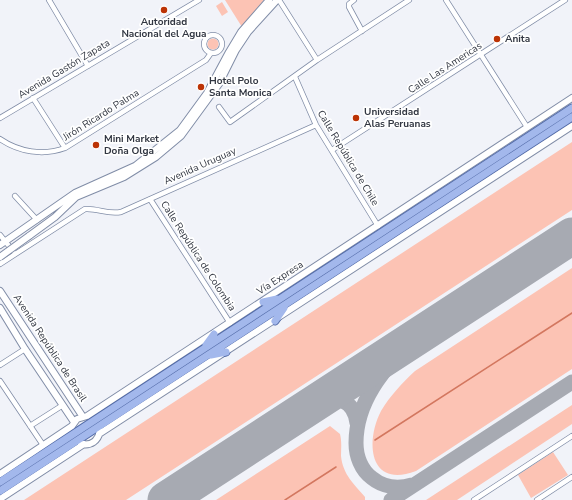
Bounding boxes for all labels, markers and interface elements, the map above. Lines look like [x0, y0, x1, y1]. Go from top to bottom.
marker: Autoridad Nacional del Agua [159, 5, 169, 15]
place label: Autoridad Nacional del Agua [121, 15, 207, 41]
place label: Anita [505, 32, 530, 46]
marker: Anita [492, 34, 502, 44]
street label: Avenida Gastón Zapata [16, 36, 112, 102]
street label: Calle Las Americas [405, 39, 485, 97]
place label: Hotel Polo Santa Monica [209, 74, 272, 100]
marker: Hotel Polo Santa Monica [196, 82, 206, 92]
street label: Jirón Ricardo Palma [59, 86, 142, 145]
place label: Universidad Alas Peruanas [364, 105, 431, 131]
street label: Calle República de Chile [314, 108, 382, 208]
marker: Universidad Alas Peruanas [351, 113, 361, 123]
place label: Mini Market Doña Olga [104, 132, 159, 158]
marker: Mini Market Doña Olga [91, 140, 101, 150]
street label: Avenida Uruguay [162, 144, 239, 188]
street label: Calle República de Colombia [157, 198, 239, 314]
street label: Vía Expresa [253, 258, 306, 299]
street label: Avenida República de Brasil [10, 292, 90, 404]

